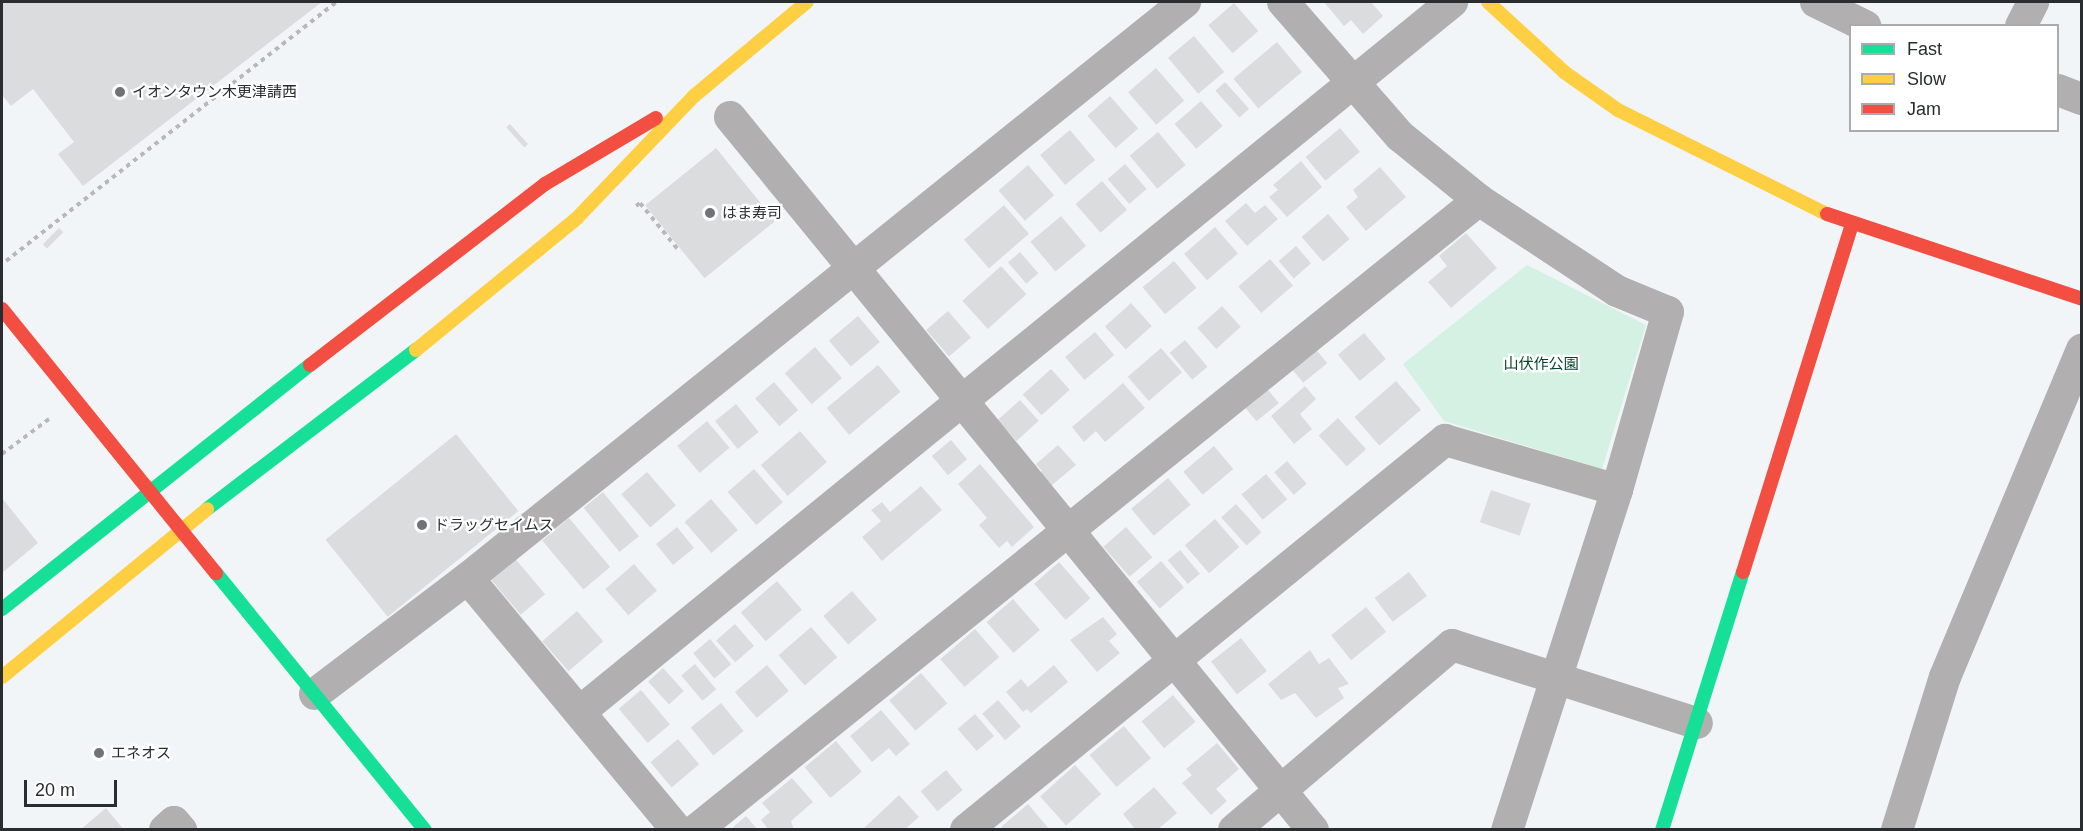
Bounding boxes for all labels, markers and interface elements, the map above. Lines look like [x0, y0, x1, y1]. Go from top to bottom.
legend [1849, 24, 2059, 132]
text: Fast [1907, 39, 1942, 59]
text: Slow [1907, 69, 1946, 89]
place label: イオンタウン木更津請西 [132, 83, 297, 101]
marker: イオンタウン木更津請西 [113, 85, 127, 99]
text: Jam [1907, 99, 1941, 119]
place label: はま寿司 [722, 204, 782, 222]
marker: はま寿司 [703, 206, 717, 220]
park label: 山伏作公園 [1504, 355, 1578, 373]
place label: ドラッグセイムス [434, 516, 554, 534]
marker: ドラッグセイムス [415, 518, 429, 532]
place label: エネオス [111, 744, 171, 762]
marker: エネオス [92, 746, 106, 760]
scale bar [27, 768, 120, 806]
text: 20 m [35, 780, 75, 800]

